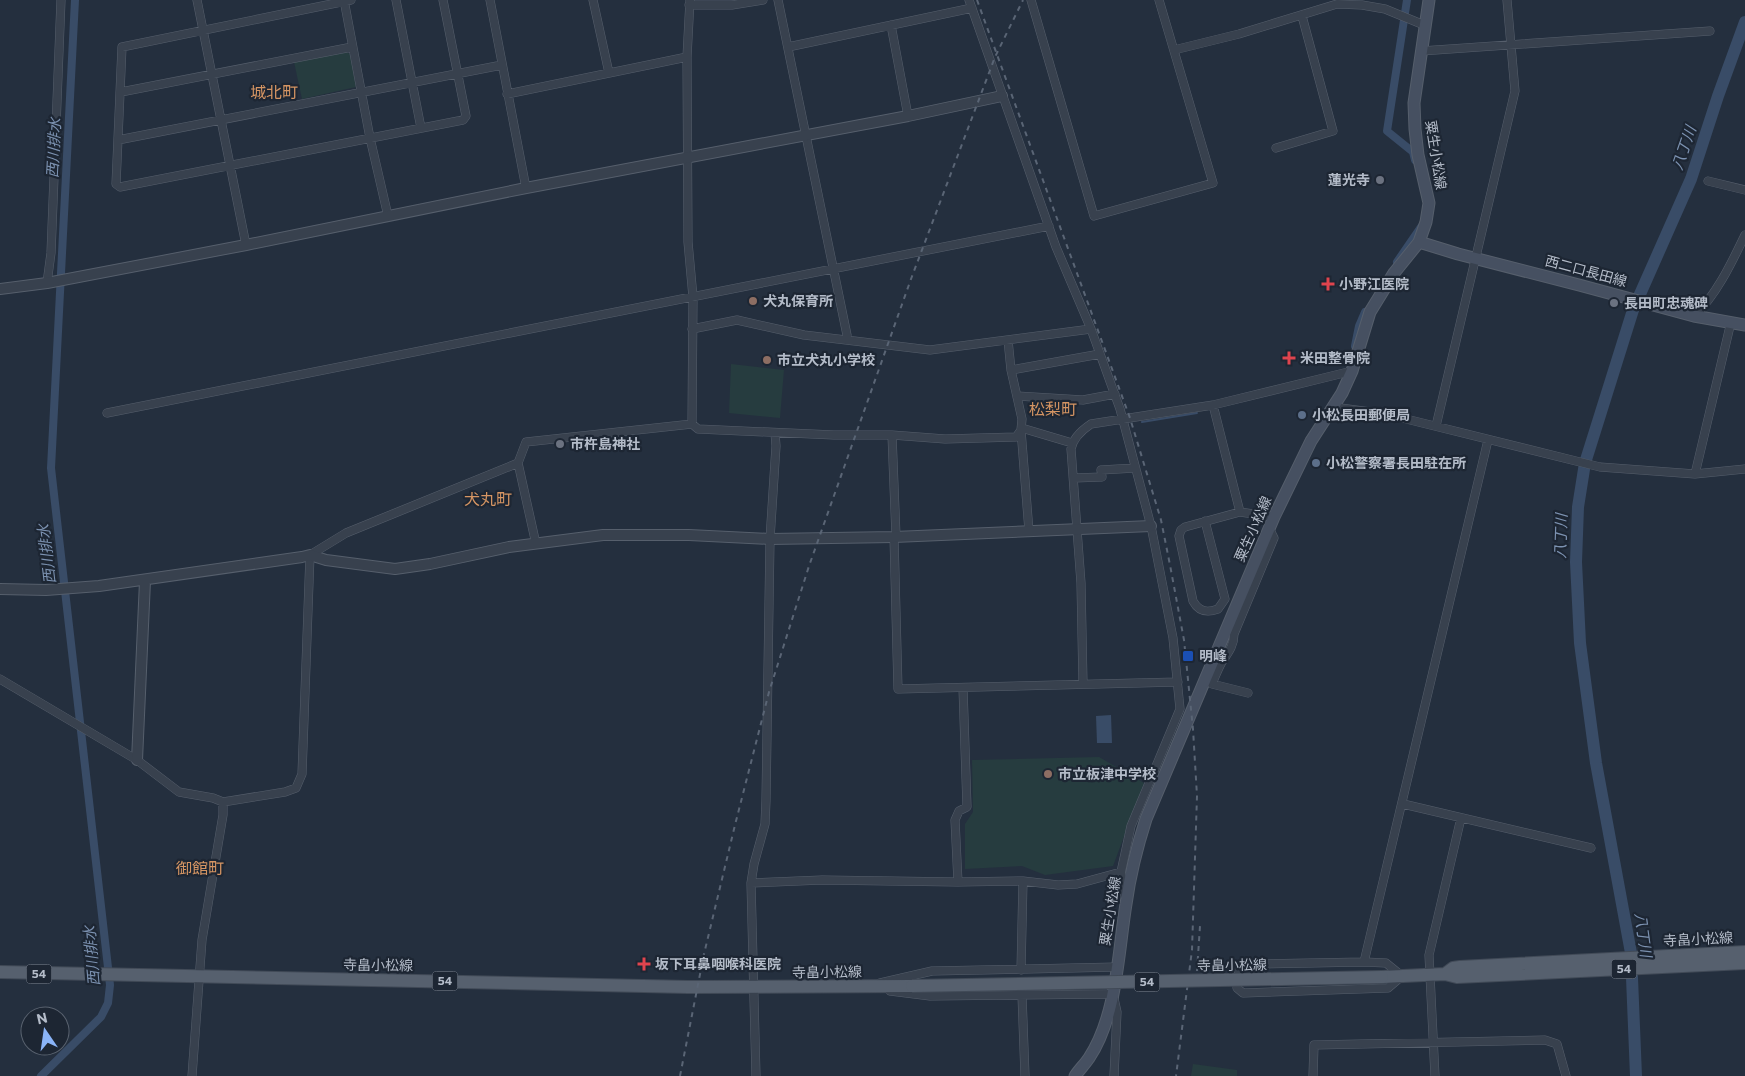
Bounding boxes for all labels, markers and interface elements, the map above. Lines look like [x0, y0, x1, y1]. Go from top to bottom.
district label: 城北町 [250, 82, 298, 101]
water label: 西川排水 [42, 116, 64, 178]
street label: 粟生小松線 [1423, 119, 1450, 191]
water label: 八丁川 [1667, 122, 1700, 172]
place label: 蓮光寺 [1328, 171, 1370, 188]
marker: 蓮光寺 [1374, 174, 1386, 186]
street label: 西二口長田線 [1543, 251, 1629, 290]
place label: 小野江医院 [1339, 275, 1409, 292]
marker: 小野江医院 [1321, 277, 1335, 291]
place label: 犬丸保育所 [763, 292, 833, 309]
place label: 長田町忠魂碑 [1624, 294, 1708, 311]
marker: 犬丸保育所 [747, 295, 759, 307]
marker: 長田町忠魂碑 [1608, 297, 1620, 309]
place label: 米田整骨院 [1300, 349, 1370, 366]
place label: 市立犬丸小学校 [777, 351, 875, 368]
marker: 米田整骨院 [1282, 351, 1296, 365]
marker: 市立犬丸小学校 [761, 354, 773, 366]
district label: 松梨町 [1029, 399, 1077, 418]
place label: 小松長田郵便局 [1312, 406, 1410, 423]
marker: 小松長田郵便局 [1296, 409, 1308, 421]
place label: 市杵島神社 [570, 435, 640, 452]
marker: 市杵島神社 [554, 438, 566, 450]
place label: 小松警察署長田駐在所 [1326, 454, 1466, 471]
marker: 小松警察署長田駐在所 [1310, 457, 1322, 469]
district label: 犬丸町 [464, 489, 512, 508]
street label: 粟生小松線 [1231, 493, 1275, 564]
water label: 八丁川 [1550, 511, 1570, 559]
water label: 西川排水 [33, 521, 59, 585]
place label: 明峰 [1199, 647, 1227, 664]
marker: 明峰 [1181, 649, 1195, 663]
place label: 市立板津中学校 [1058, 765, 1156, 782]
marker: 市立板津中学校 [1042, 768, 1054, 780]
district label: 御館町 [176, 858, 224, 877]
street label: 粟生小松線 [1096, 875, 1123, 947]
water label: 八丁川 [1632, 911, 1656, 960]
water label: 西川排水 [79, 923, 103, 987]
street label: 寺畠小松線 [1663, 928, 1733, 949]
street label: 寺畠小松線 [343, 955, 413, 974]
place label: 坂下耳鼻咽喉科医院 [655, 955, 781, 972]
street label: 寺畠小松線 [1197, 955, 1267, 974]
marker: 坂下耳鼻咽喉科医院 [637, 957, 651, 971]
road number: 54 [1612, 960, 1636, 979]
street label: 寺畠小松線 [792, 962, 862, 981]
road number: 54 [26, 964, 52, 984]
road number: 54 [432, 971, 458, 990]
road number: 54 [1134, 972, 1160, 992]
north arrow [20, 1006, 70, 1056]
text: N [35, 1008, 49, 1027]

